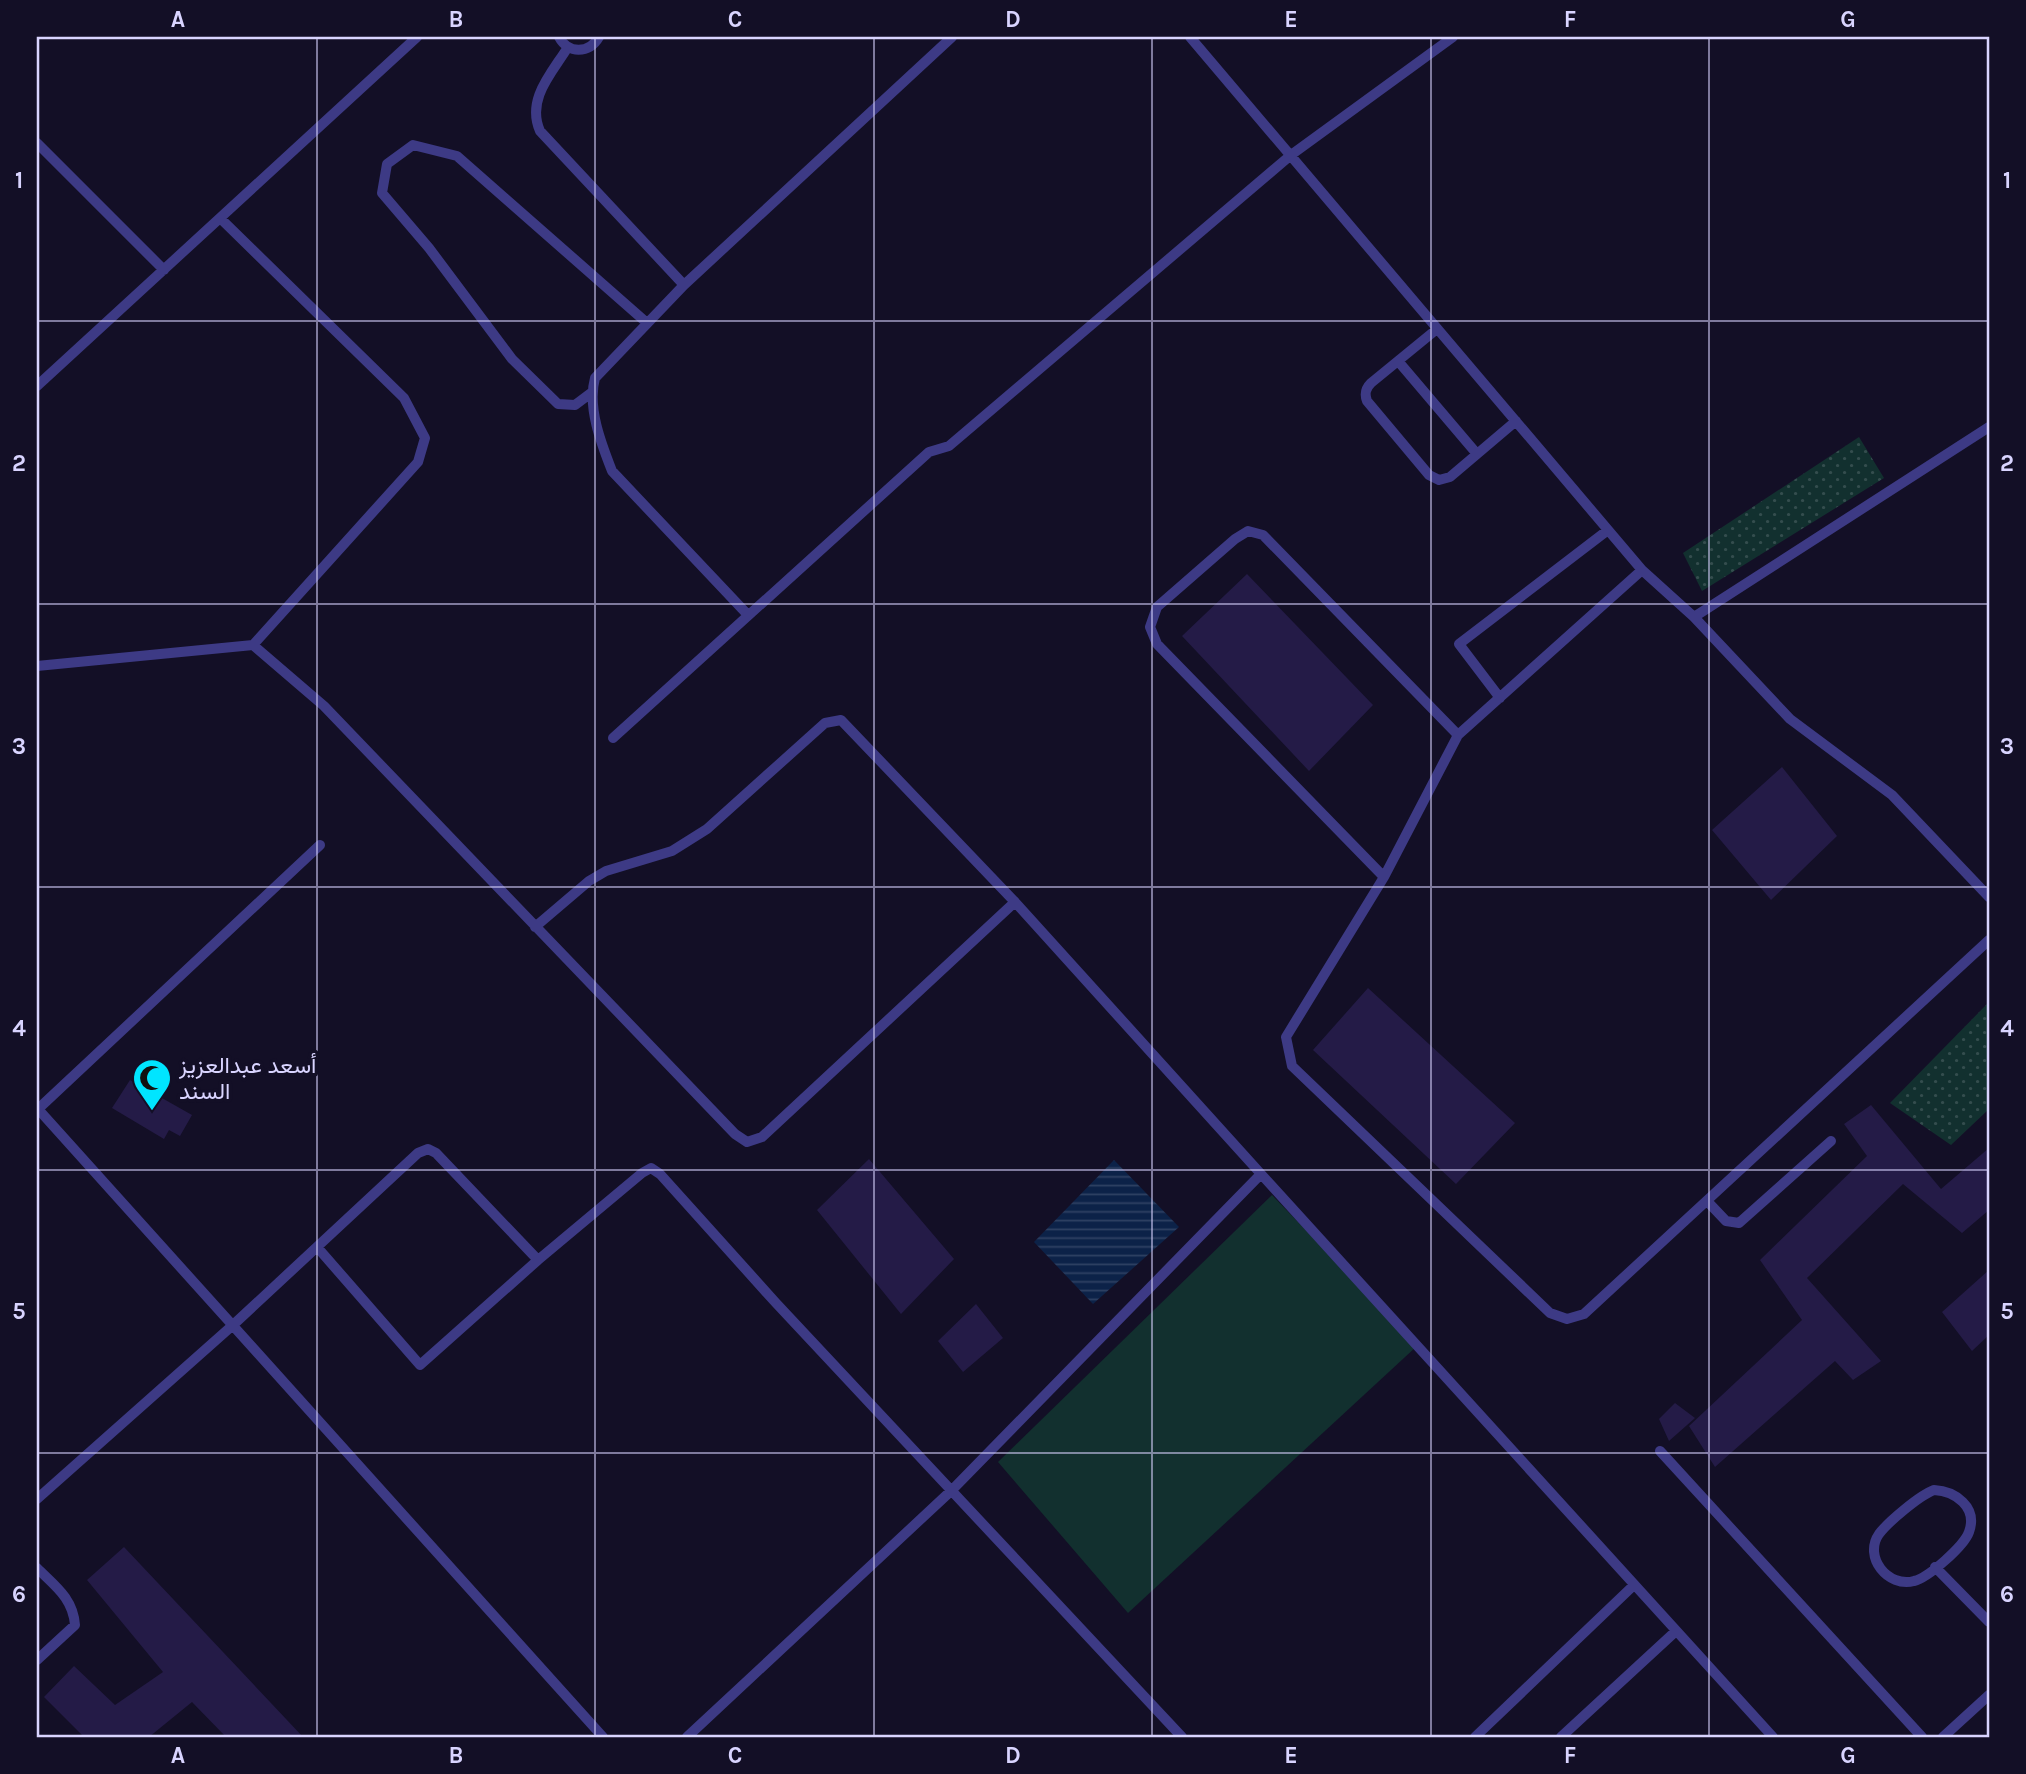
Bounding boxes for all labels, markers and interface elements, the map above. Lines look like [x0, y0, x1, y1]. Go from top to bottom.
text: A [171, 6, 185, 33]
text: B [449, 6, 463, 33]
text: C [728, 6, 742, 33]
text: D [1005, 6, 1021, 33]
text: E [1284, 6, 1298, 33]
text: F [1564, 6, 1576, 33]
text: G [1840, 6, 1856, 33]
text: 1 [15, 167, 23, 194]
text: 1 [2003, 167, 2011, 194]
text: 2 [12, 450, 26, 477]
text: 2 [2000, 450, 2014, 477]
text: 3 [12, 733, 26, 760]
text: 3 [2000, 733, 2014, 760]
text: 4 [12, 1015, 26, 1042]
text: 4 [2000, 1015, 2014, 1042]
place label: أسعد عبدالعزيز السند [178, 1052, 316, 1105]
mosque icon: أسعد عبدالعزيز السند [131, 1057, 173, 1112]
text: 5 [12, 1298, 26, 1325]
text: 5 [2000, 1298, 2014, 1325]
text: 6 [12, 1581, 26, 1608]
text: 6 [2000, 1581, 2014, 1608]
text: A [171, 1742, 185, 1769]
text: B [449, 1742, 463, 1769]
text: C [728, 1742, 742, 1769]
text: D [1005, 1742, 1021, 1769]
text: E [1284, 1742, 1298, 1769]
text: F [1564, 1742, 1576, 1769]
text: G [1840, 1742, 1856, 1769]

